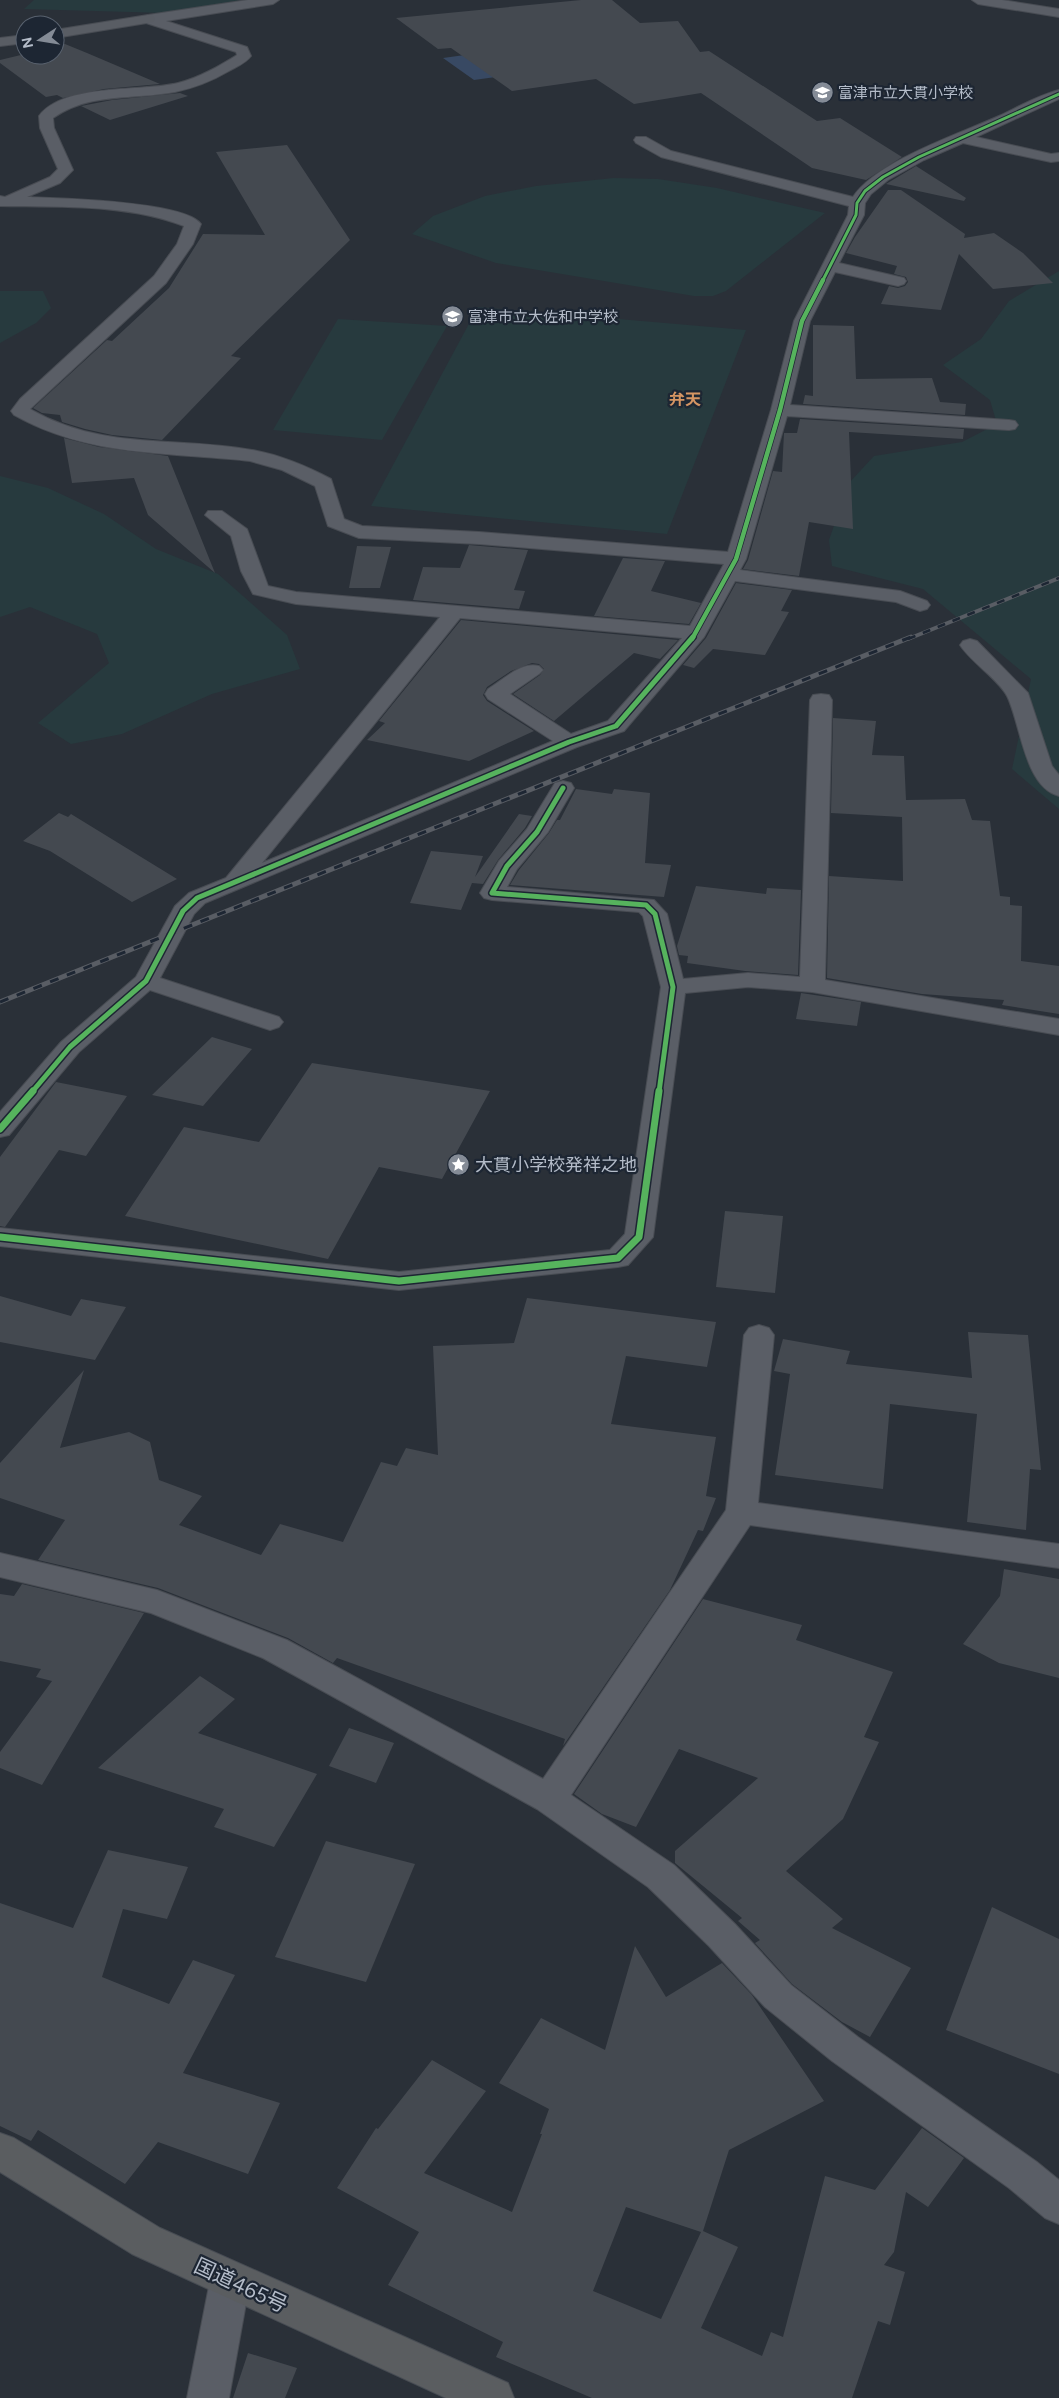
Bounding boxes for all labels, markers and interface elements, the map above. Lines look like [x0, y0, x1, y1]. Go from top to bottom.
north arrow [15, 15, 65, 65]
text: N [18, 36, 37, 50]
school or university icon: 富津市立大貫小学校 [810, 81, 834, 105]
place label: 富津市立大貫小学校 [838, 84, 973, 102]
school or university icon: 富津市立大佐和中学校 [440, 305, 464, 329]
place label: 富津市立大佐和中学校 [468, 308, 618, 326]
district label: 弁天 [669, 390, 701, 409]
place icon: 大貫小学校発祥之地 [447, 1153, 471, 1177]
place label: 大貫小学校発祥之地 [475, 1154, 637, 1176]
street label: 国道465号 [190, 2253, 292, 2317]

